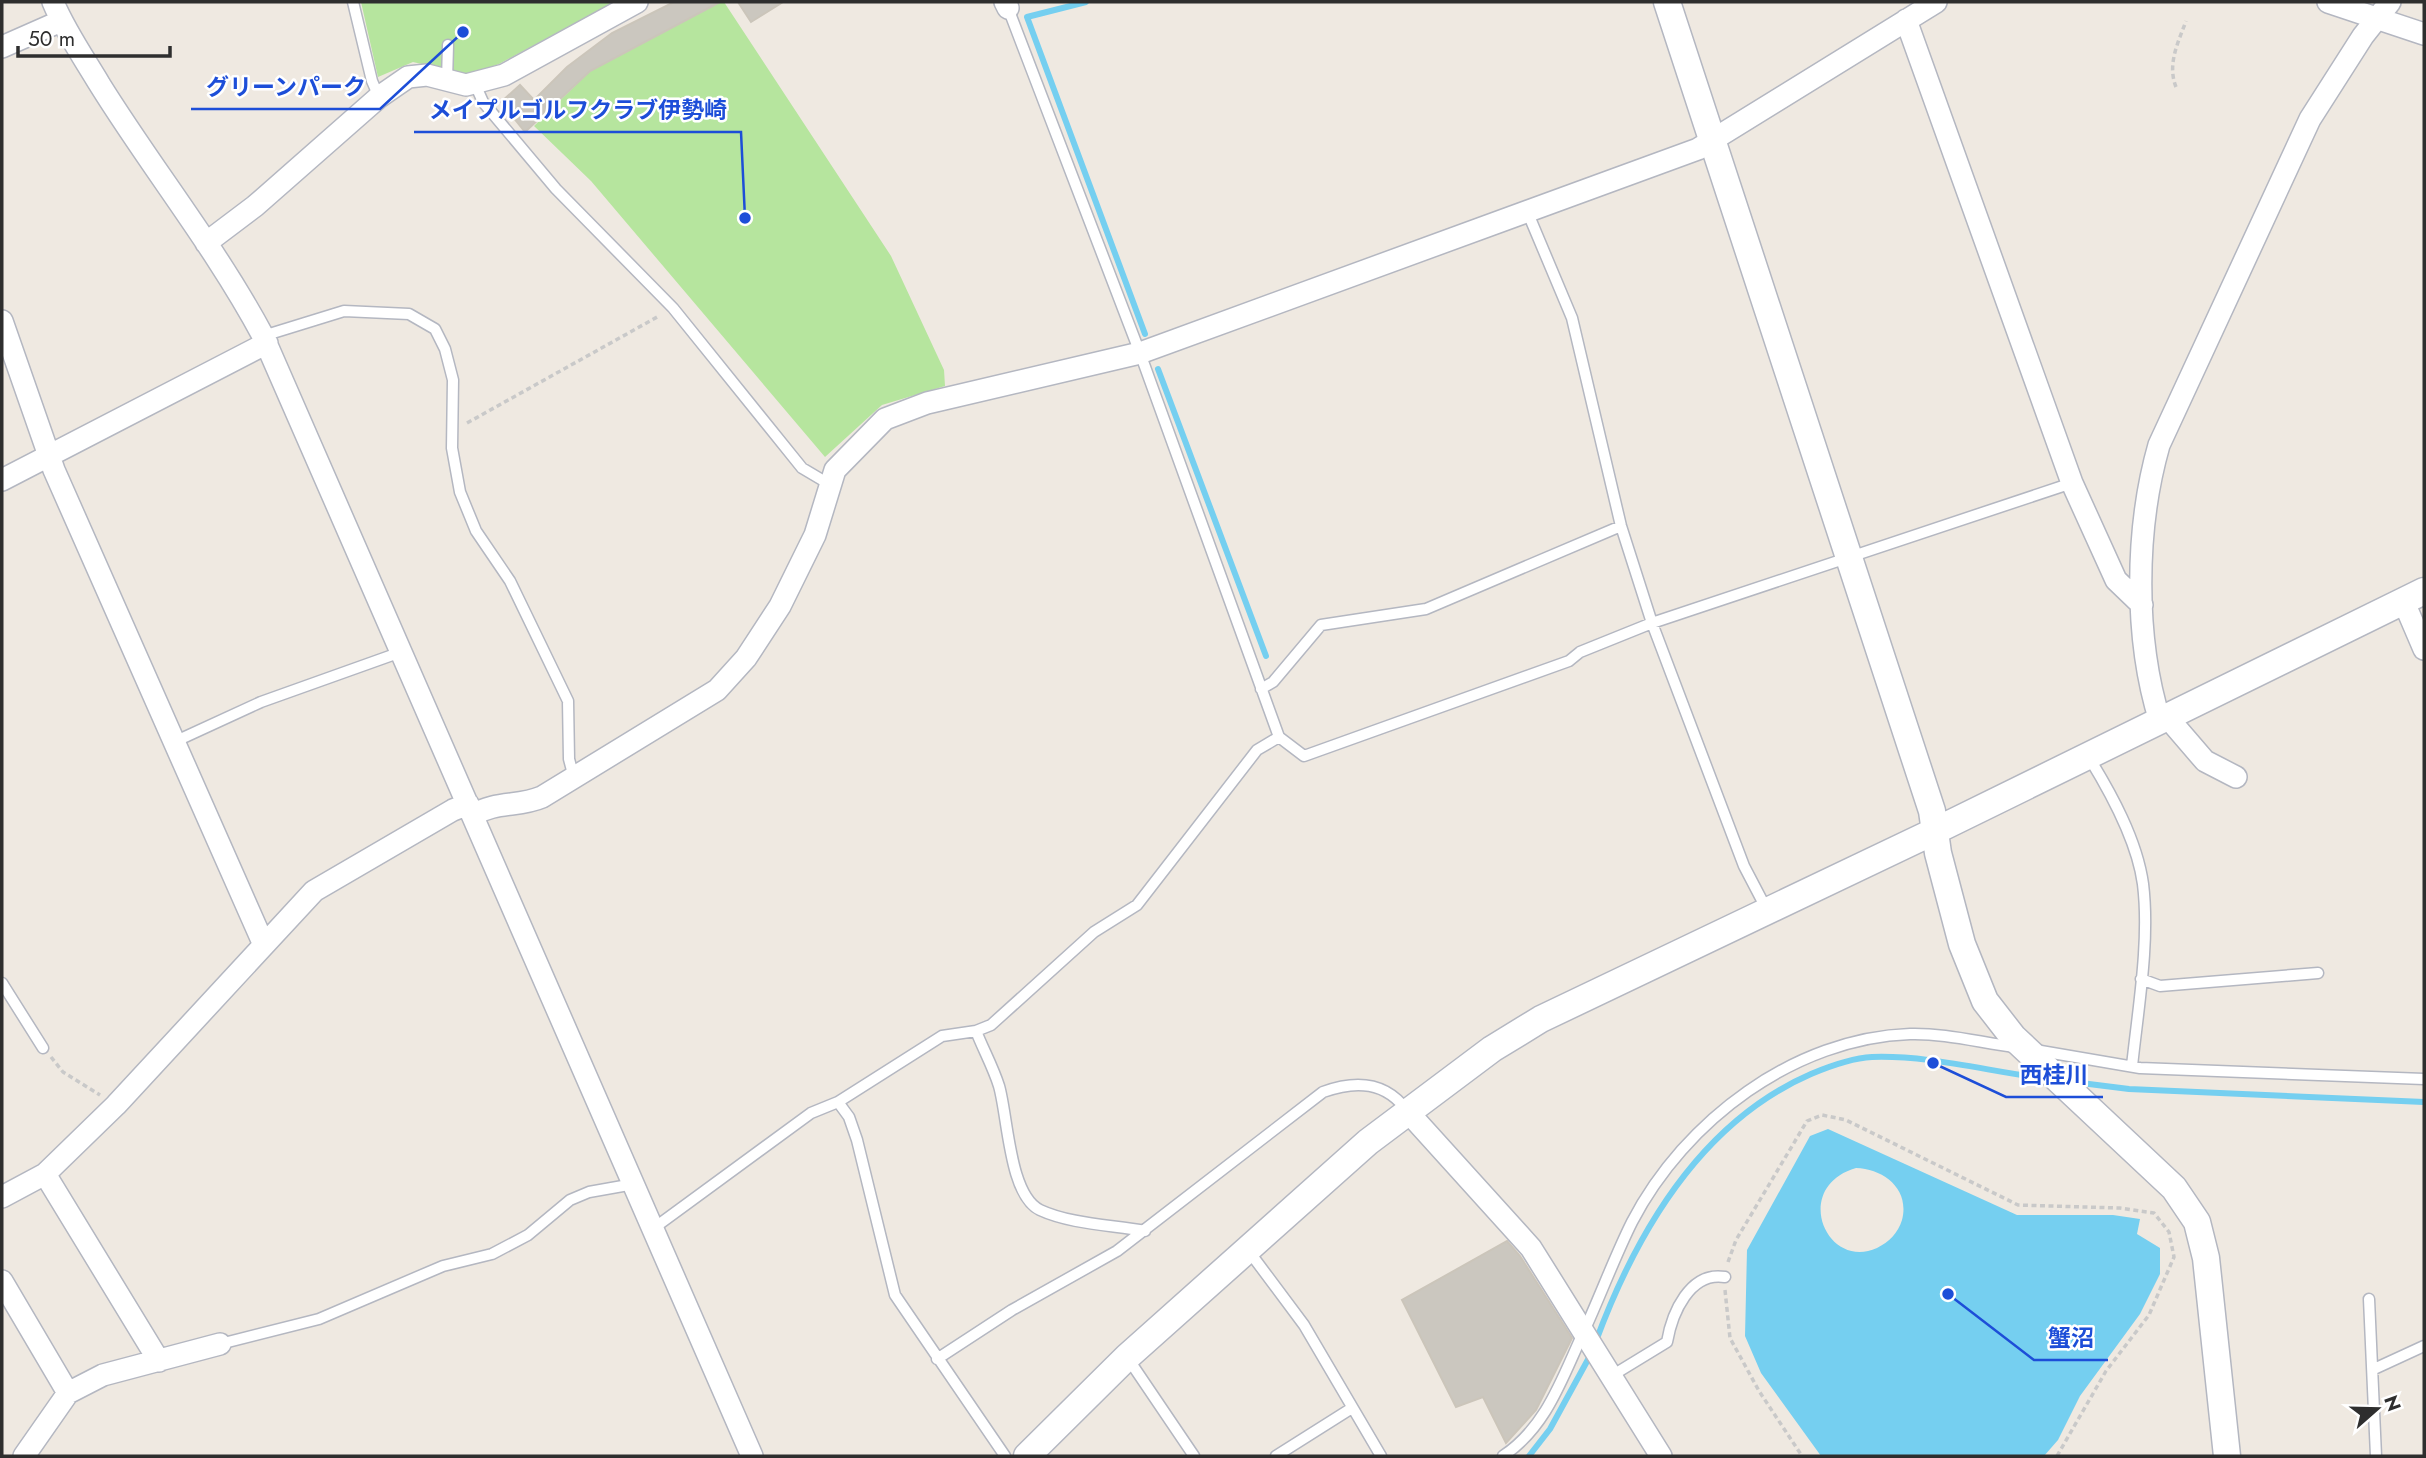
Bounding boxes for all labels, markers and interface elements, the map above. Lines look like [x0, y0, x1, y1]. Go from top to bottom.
scale bar [18, 14, 170, 58]
text: 50 m [28, 24, 75, 54]
callout: グリーンパーク [191, 65, 380, 109]
text: グリーンパーク [206, 70, 366, 104]
callout: メイプルゴルフクラブ伊勢崎 [414, 88, 741, 132]
text: メイプルゴルフクラブ伊勢崎 [429, 93, 727, 127]
callout: 西桂川 [2006, 1053, 2103, 1097]
text: 西桂川 [2020, 1058, 2089, 1092]
callout: 蟹沼 [2034, 1316, 2108, 1360]
text: 蟹沼 [2048, 1321, 2094, 1355]
north arrow [2342, 1374, 2412, 1444]
text: N [2377, 1392, 2408, 1415]

